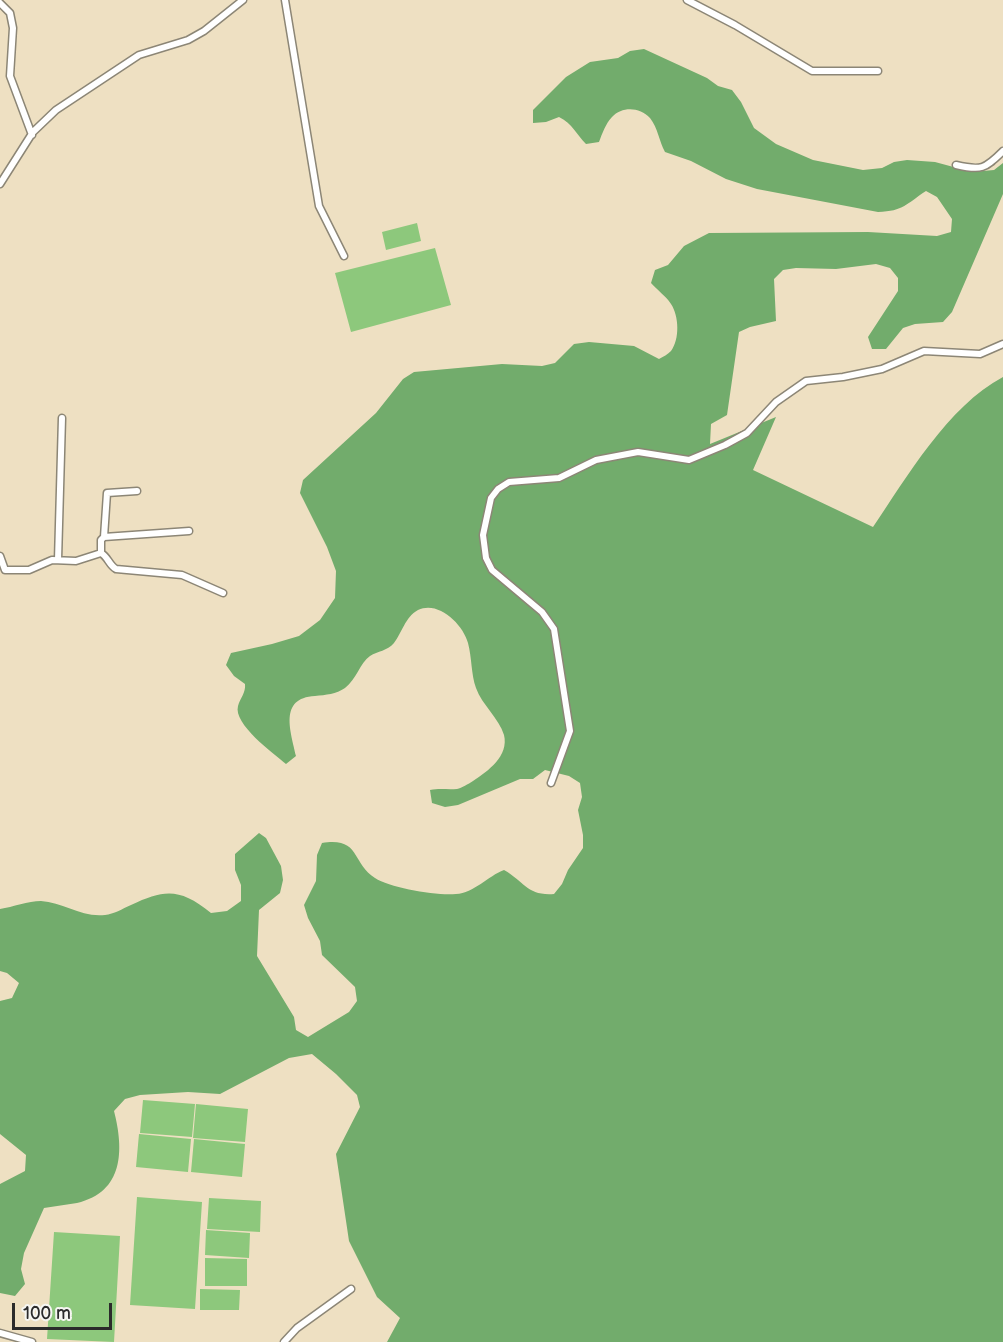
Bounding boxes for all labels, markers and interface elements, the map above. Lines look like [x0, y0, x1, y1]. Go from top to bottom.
scale bar [15, 1291, 116, 1329]
text: 100 m [23, 1303, 71, 1324]

